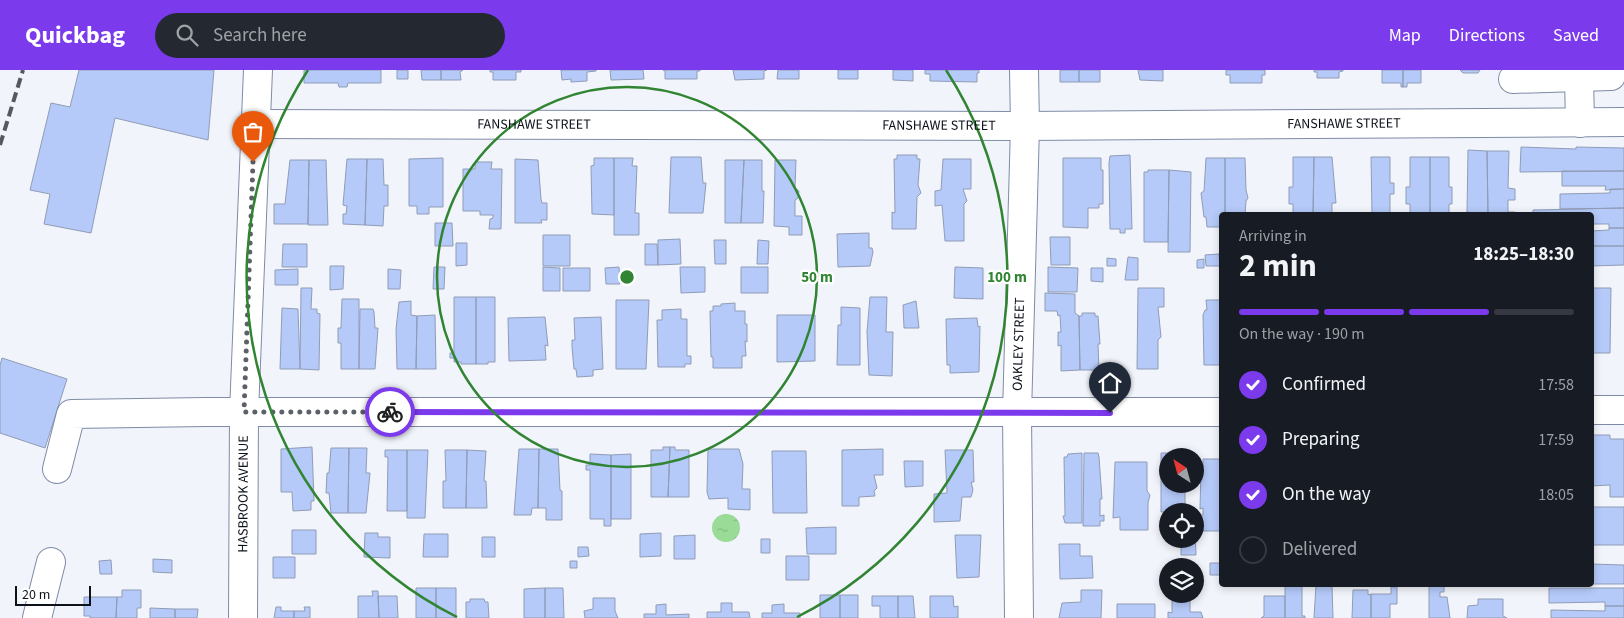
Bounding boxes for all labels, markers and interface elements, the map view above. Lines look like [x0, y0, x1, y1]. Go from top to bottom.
search box [155, 13, 505, 58]
text: Quickbag [25, 18, 125, 53]
icon: search [173, 21, 201, 49]
text: Search here [213, 22, 307, 49]
text: Map [1389, 23, 1421, 48]
text: Directions [1449, 23, 1525, 48]
text: Saved [1553, 23, 1599, 48]
pin [232, 111, 274, 162]
street label: FANSHAWE STREET [1287, 113, 1401, 134]
street label: FANSHAWE STREET [477, 115, 591, 135]
street label: FANSHAWE STREET [882, 116, 996, 136]
icon: bag [239, 118, 267, 146]
text: Arriving in [1239, 225, 1307, 247]
text: 18:25–18:30 [1473, 241, 1574, 268]
text: 2 min [1239, 243, 1317, 289]
text: 50 m [801, 267, 833, 288]
text: 100 m [987, 267, 1027, 288]
centre of rings [618, 268, 636, 286]
street label: OAKLEY STREET [1008, 297, 1030, 391]
text: On the way · 190 m [1239, 323, 1364, 345]
pin [1089, 362, 1131, 413]
icon: home [1096, 369, 1124, 397]
icon: check [1239, 371, 1267, 399]
text: Confirmed [1282, 371, 1366, 398]
text: 17:58 [1538, 374, 1574, 396]
courier [365, 387, 415, 437]
icon: bike [376, 398, 404, 426]
icon: check [1239, 426, 1267, 454]
text: Preparing [1282, 426, 1360, 453]
text: 17:59 [1538, 429, 1574, 451]
street label: HASBROOK AVENUE [233, 435, 254, 553]
north arrow [1159, 448, 1204, 492]
map controls [1159, 448, 1204, 603]
icon: check [1239, 481, 1267, 509]
text: On the way [1282, 481, 1371, 508]
text: 18:05 [1538, 484, 1574, 506]
button: locate [1159, 503, 1204, 548]
text: Delivered [1282, 536, 1357, 563]
button: layers [1159, 558, 1204, 603]
scale bar [15, 583, 91, 606]
text: 20 m [22, 585, 50, 605]

